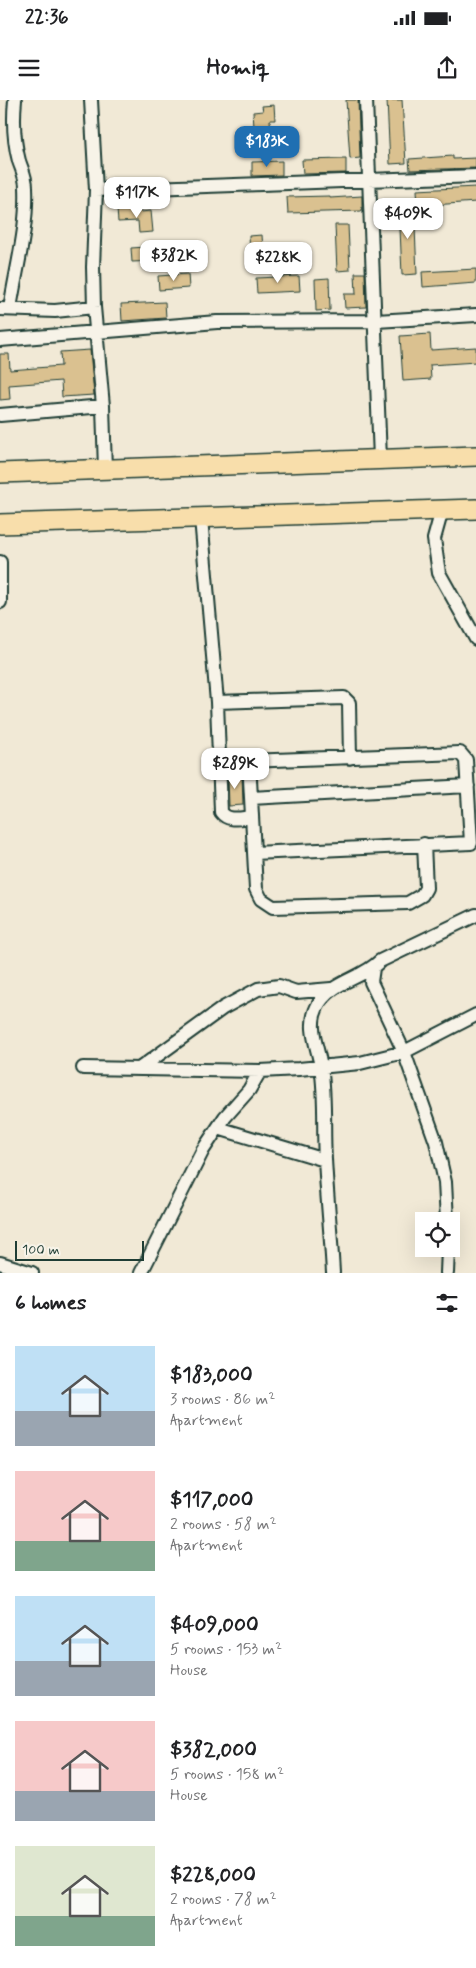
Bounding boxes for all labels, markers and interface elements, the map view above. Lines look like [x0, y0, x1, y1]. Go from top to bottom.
text: 22:36 [25, 5, 69, 30]
icon: menu [15, 54, 43, 82]
text: Homiq [206, 54, 270, 82]
icon: share [433, 54, 461, 82]
pin: $183K [232, 126, 302, 168]
text: $183K [245, 131, 289, 152]
pin: $117K [102, 176, 172, 219]
text: $117K [115, 182, 159, 203]
pin: $409K [373, 198, 443, 240]
text: $409K [384, 203, 432, 224]
pin: $382K [139, 240, 209, 282]
pin: $228K [243, 242, 313, 284]
text: $382K [151, 245, 197, 266]
text: $228K [255, 247, 301, 268]
pin: $289K [200, 748, 270, 790]
text: $289K [212, 753, 258, 774]
map controls [415, 1212, 460, 1257]
button: locate [415, 1212, 460, 1257]
scale bar [15, 1238, 144, 1261]
text: 100 m [22, 1241, 60, 1259]
text: 6 homes [15, 1289, 86, 1317]
icon: filters [433, 1289, 461, 1317]
text: $183,000 [170, 1361, 253, 1389]
icon: home [55, 1366, 115, 1426]
text: 3 rooms · 86 m² [170, 1389, 275, 1410]
text: Apartment [170, 1410, 243, 1431]
text: $117,000 [170, 1486, 253, 1514]
icon: home [55, 1491, 115, 1551]
text: 2 rooms · 58 m² [170, 1514, 276, 1535]
text: Apartment [170, 1535, 243, 1556]
text: $409,000 [170, 1611, 259, 1639]
icon: home [55, 1616, 115, 1676]
text: 5 rooms · 153 m² [170, 1639, 282, 1660]
text: House [170, 1660, 208, 1681]
text: $382,000 [170, 1736, 257, 1764]
icon: home [55, 1741, 115, 1801]
text: 5 rooms · 158 m² [170, 1764, 284, 1785]
text: House [170, 1785, 208, 1806]
text: $228,000 [170, 1861, 256, 1889]
icon: home [55, 1866, 115, 1926]
text: 2 rooms · 78 m² [170, 1889, 277, 1910]
text: Apartment [170, 1910, 243, 1931]

